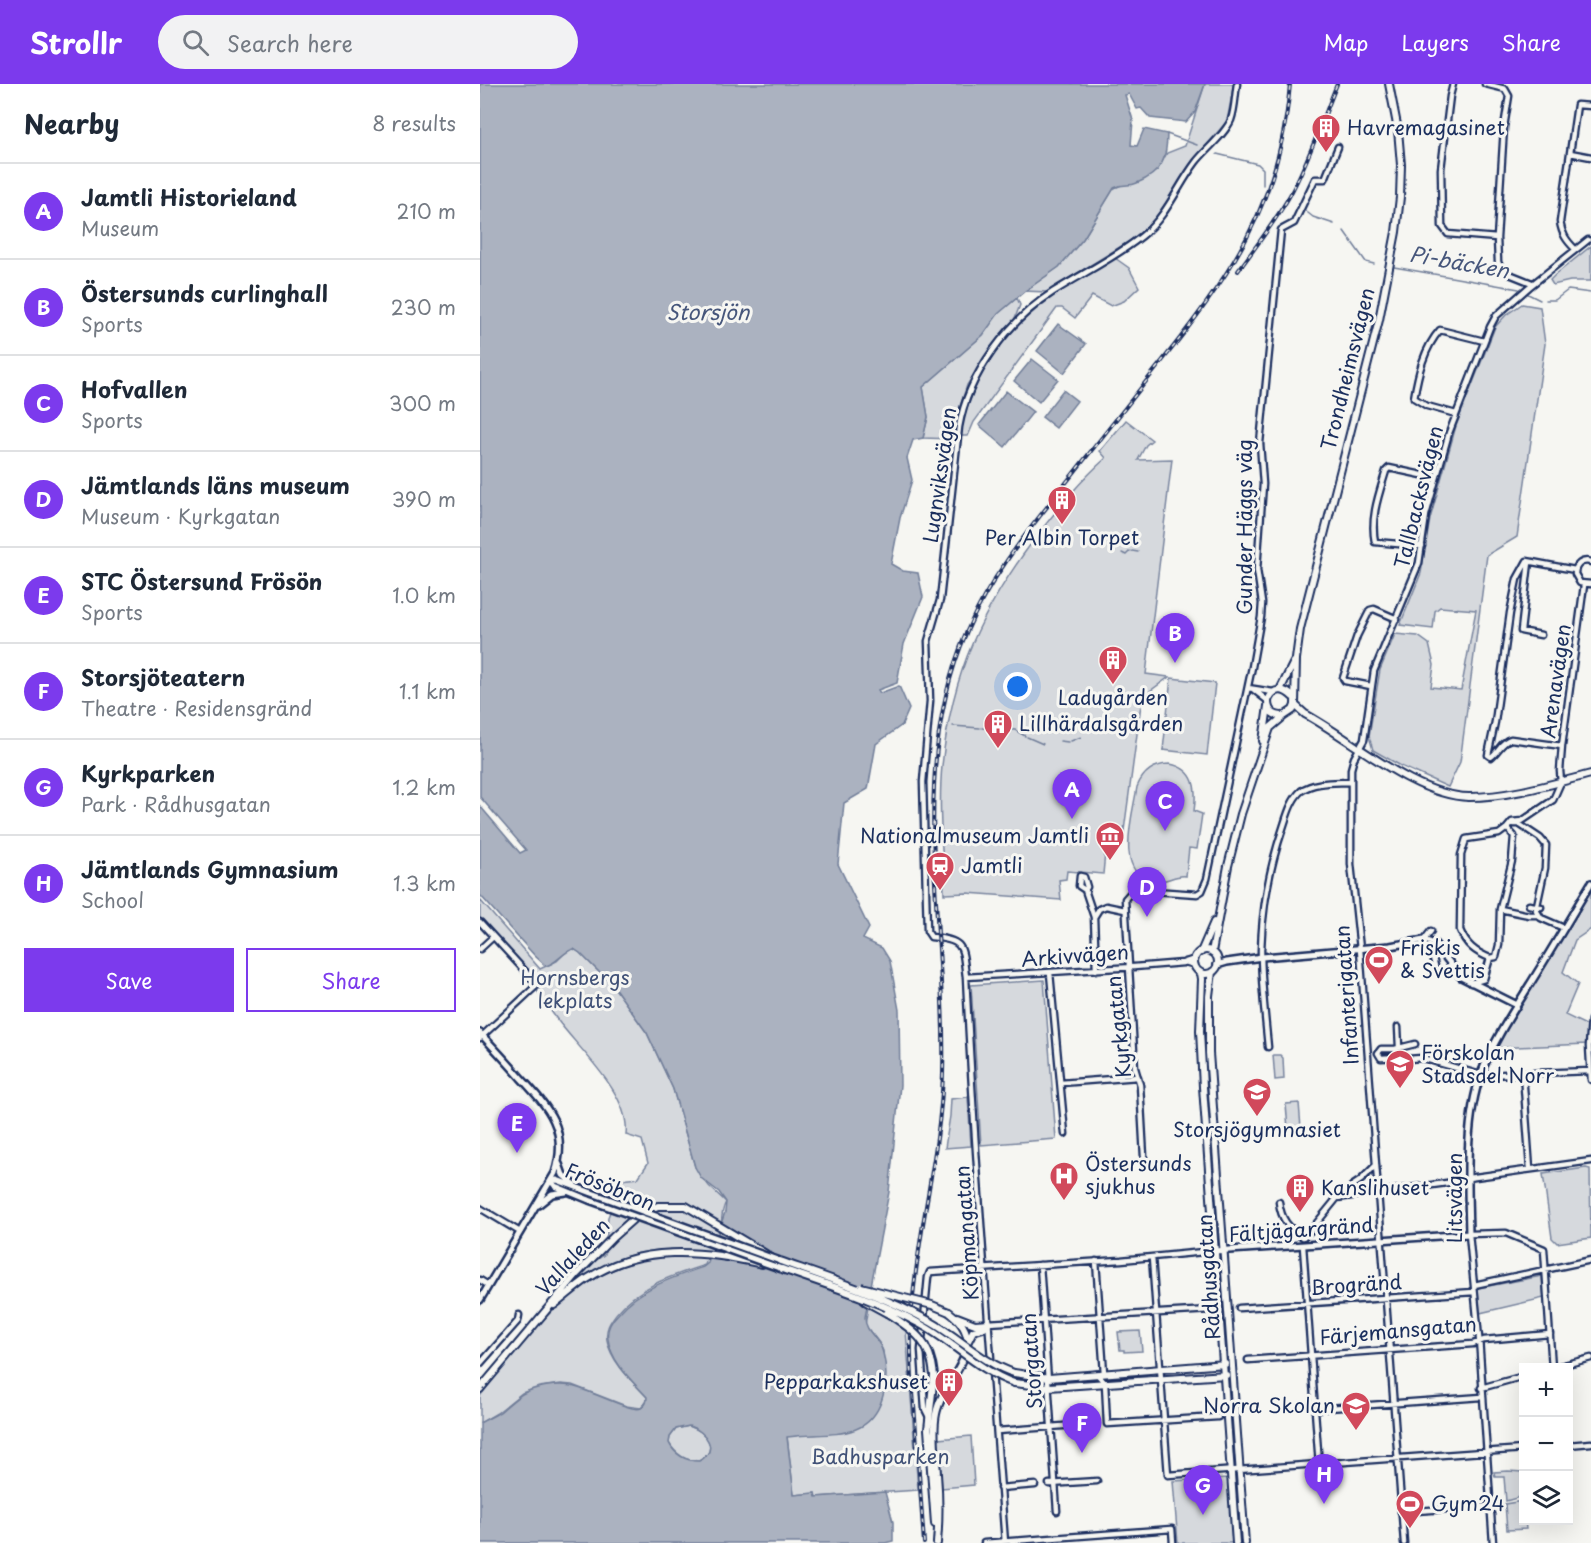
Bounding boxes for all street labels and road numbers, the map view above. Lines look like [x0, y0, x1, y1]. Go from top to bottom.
street label: Trondheimsvägen [1312, 284, 1382, 453]
street label: Lugnviksvägen [915, 405, 963, 545]
street label: Tallbacksvägen [1386, 422, 1450, 571]
street label: Gunder Häggs väg [1229, 439, 1259, 615]
street label: Arenavägen [1532, 622, 1578, 740]
street label: Infanterigatan [1326, 924, 1366, 1066]
street label: Arkivvägen [1020, 936, 1130, 974]
street label: Kyrkgatan [1098, 974, 1138, 1080]
street label: Litsvägen [1439, 1153, 1469, 1243]
street label: Frösöbron [561, 1154, 660, 1218]
street label: Köpmangatan [946, 1165, 986, 1302]
street label: Fältjägargränd [1227, 1209, 1374, 1249]
street label: Vallaleden [528, 1211, 616, 1302]
street label: Rådhusgatan [1189, 1213, 1227, 1341]
street label: Brogränd [1309, 1266, 1403, 1302]
street label: Färjemansgatan [1318, 1308, 1478, 1352]
street label: Storgatan [1013, 1312, 1049, 1410]

